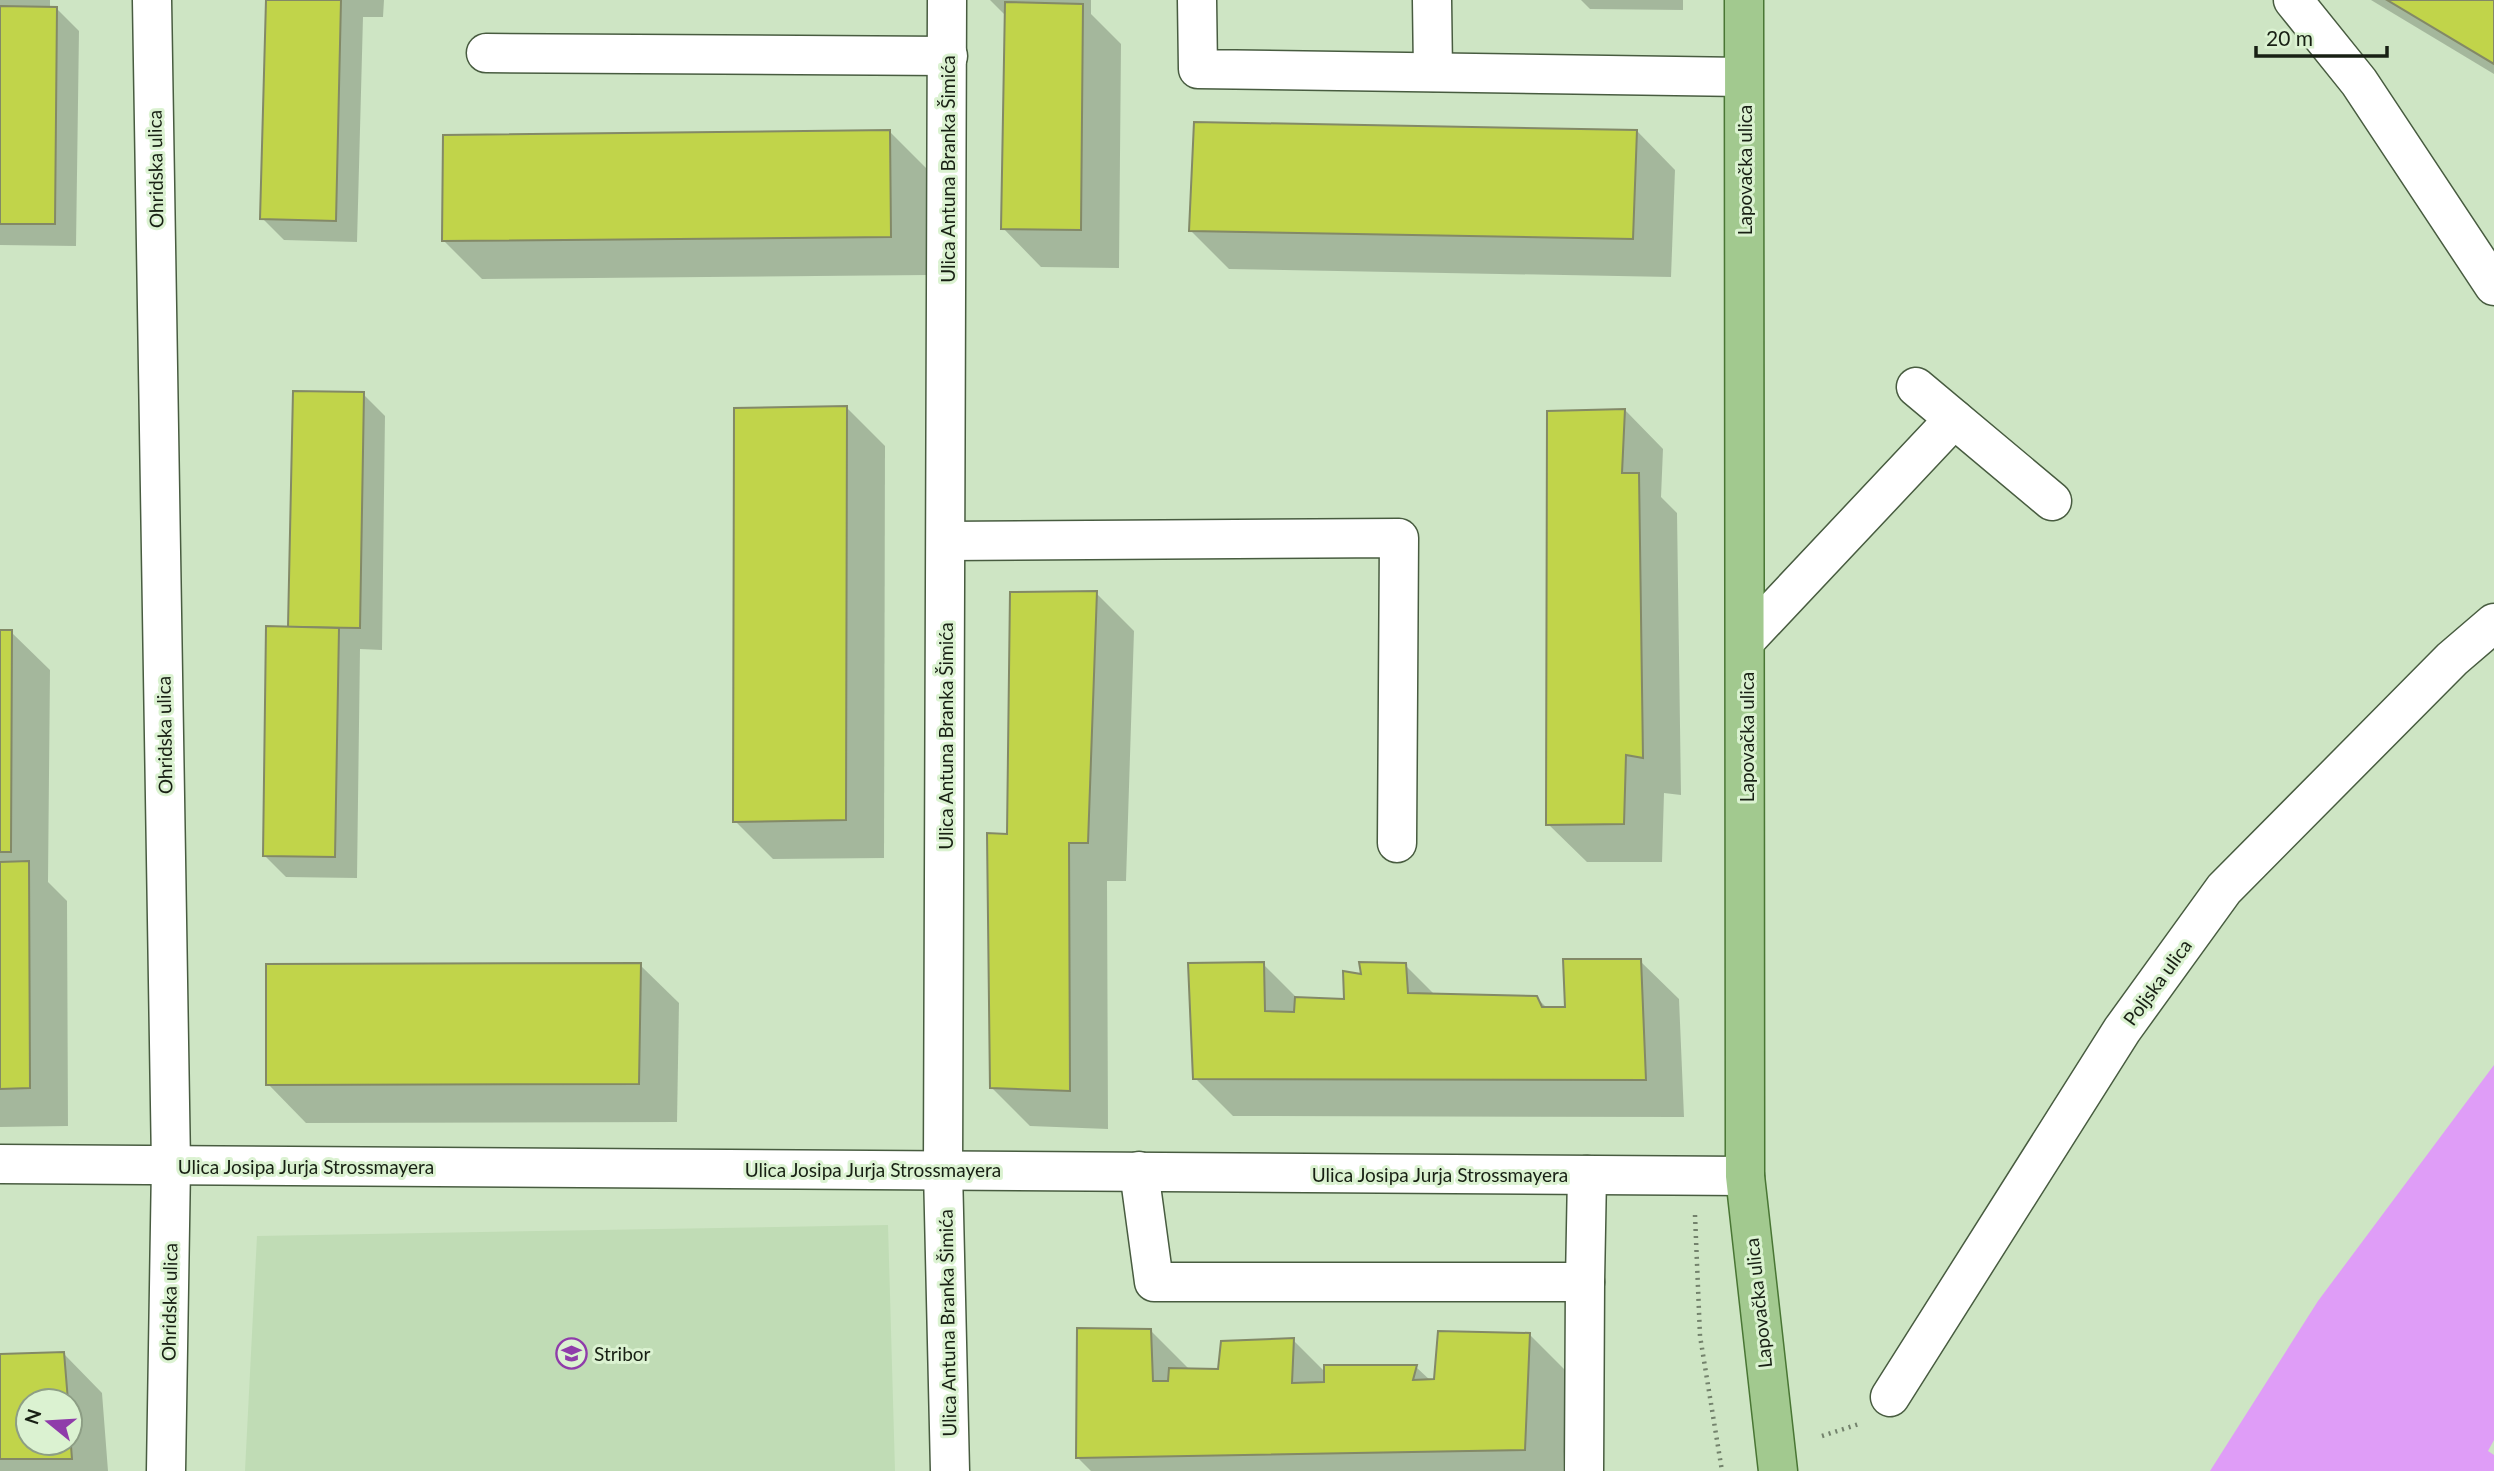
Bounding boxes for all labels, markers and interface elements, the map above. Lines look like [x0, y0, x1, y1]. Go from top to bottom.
scale bar [2256, 14, 2387, 58]
text: 20 m [2266, 25, 2313, 50]
street label: Ulica Antuna Branka Šimića [936, 55, 959, 283]
street label: Lapovačka ulica [1733, 105, 1756, 235]
street label: Ohridska ulica [142, 110, 168, 228]
street label: Ulica Antuna Branka Šimića [934, 622, 957, 850]
street label: Lapovačka ulica [1735, 672, 1758, 802]
street label: Ohridska ulica [151, 676, 177, 794]
street label: Poljska ulica [2118, 934, 2196, 1030]
street label: Ulica Josipa Jurja Strossmayera [178, 1155, 434, 1178]
street label: Ulica Josipa Jurja Strossmayera [745, 1158, 1001, 1181]
street label: Ulica Josipa Jurja Strossmayera [1312, 1163, 1568, 1186]
street label: Ulica Antuna Branka Šimića [934, 1209, 960, 1437]
street label: Lapovačka ulica [1740, 1237, 1776, 1369]
street label: Ohridska ulica [156, 1243, 182, 1361]
school or university icon: Stribor [554, 1336, 588, 1370]
place label: Stribor [594, 1342, 651, 1365]
north arrow [14, 1387, 84, 1457]
text: N [19, 1406, 46, 1427]

